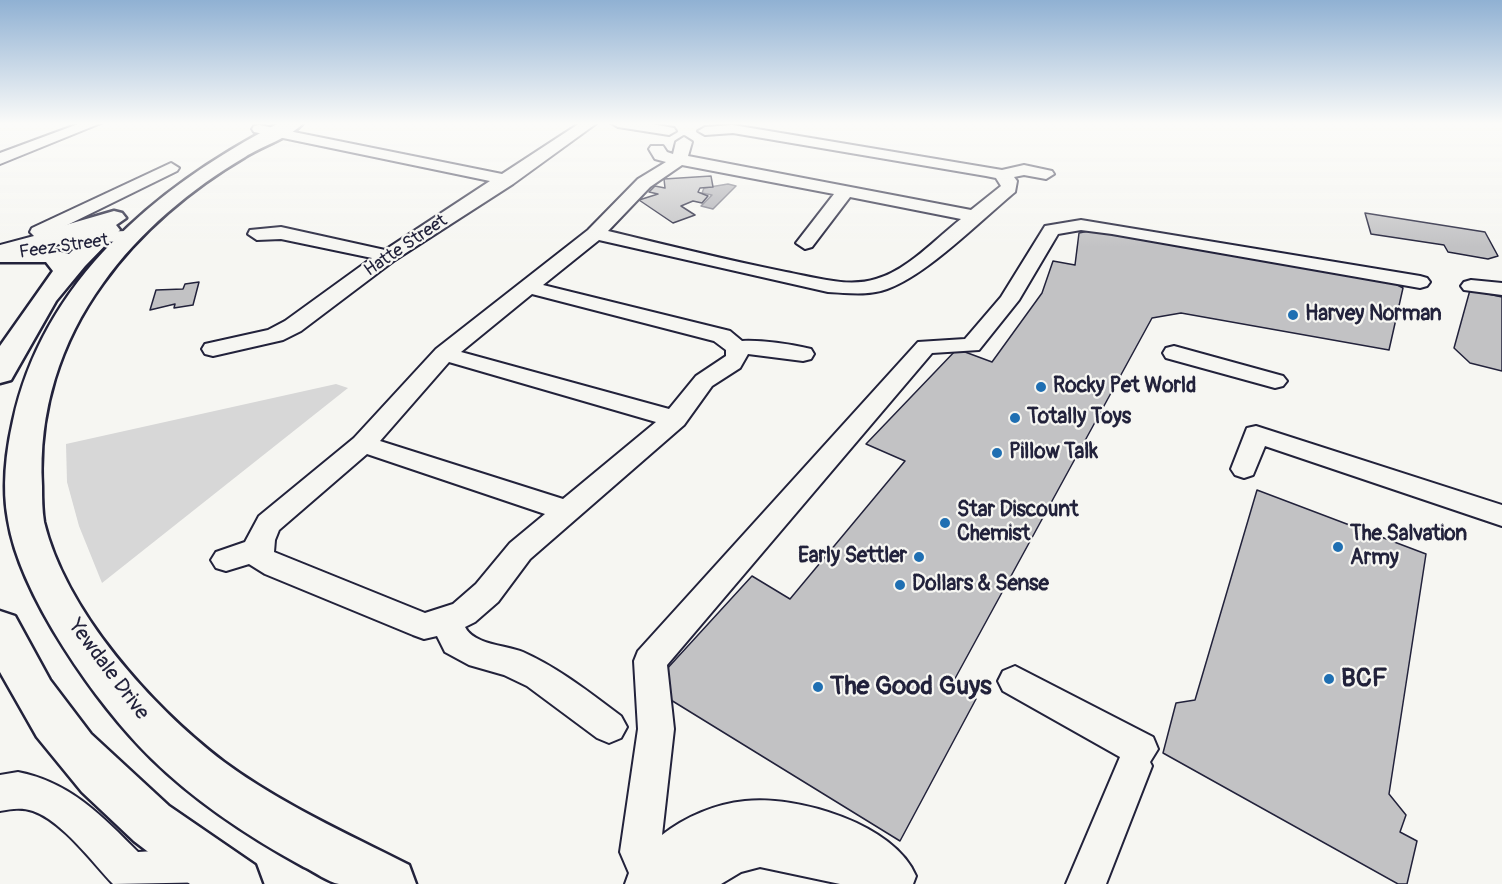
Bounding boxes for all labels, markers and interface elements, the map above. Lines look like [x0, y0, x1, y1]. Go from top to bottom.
street label: Hatte Street [360, 210, 452, 282]
street label: Feez Street [18, 230, 110, 264]
place label: Harvey Norman [1305, 302, 1442, 328]
marker: Harvey Norman [1286, 308, 1300, 322]
place label: Rocky Pet World [1053, 374, 1196, 400]
marker: Rocky Pet World [1034, 380, 1048, 394]
place label: Totally Toys [1027, 405, 1131, 431]
marker: Totally Toys [1008, 411, 1022, 425]
place label: Pillow Talk [1009, 440, 1098, 466]
marker: Pillow Talk [990, 446, 1004, 460]
place label: Star Discount Chemist [957, 498, 1078, 548]
marker: Star Discount Chemist [938, 516, 952, 530]
place label: The Salvation Army [1350, 522, 1467, 572]
marker: The Salvation Army [1331, 540, 1345, 554]
place label: Early Settler [798, 544, 907, 570]
marker: Early Settler [912, 550, 926, 564]
place label: Dollars & Sense [912, 572, 1049, 598]
marker: Dollars & Sense [893, 578, 907, 592]
street label: Yewdale Drive [62, 615, 154, 725]
place label: BCF [1341, 663, 1387, 695]
place label: The Good Guys [830, 671, 992, 703]
marker: BCF [1322, 672, 1336, 686]
marker: The Good Guys [811, 680, 825, 694]

